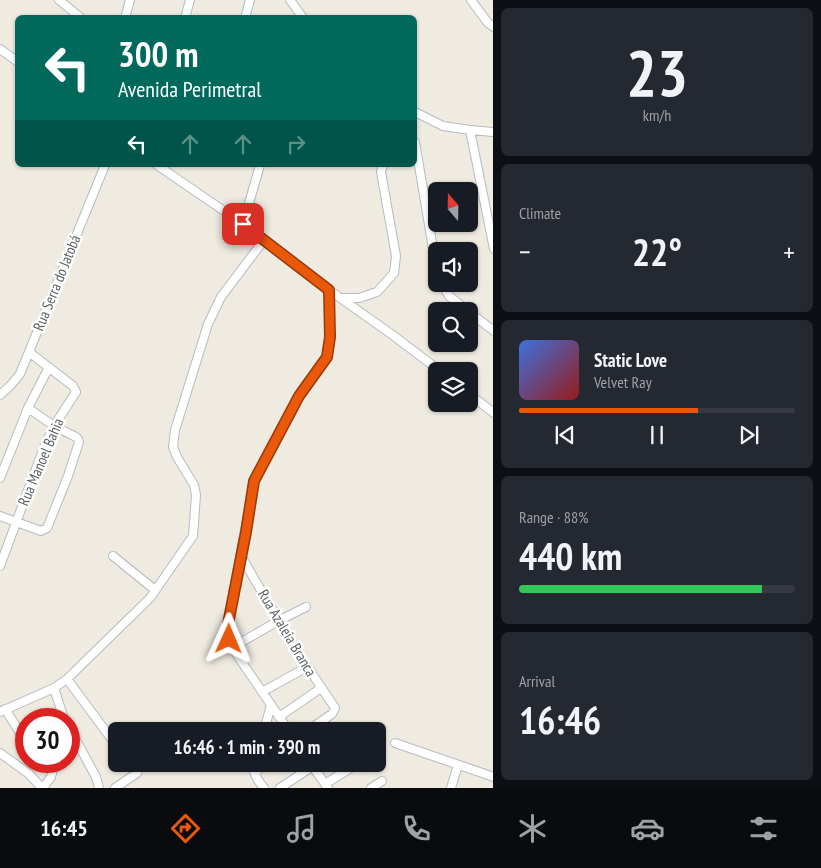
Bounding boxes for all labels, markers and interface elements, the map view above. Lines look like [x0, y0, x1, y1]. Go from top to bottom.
text: 23 [626, 30, 688, 114]
text: 300 m [118, 31, 199, 77]
icon: left [35, 35, 100, 100]
text: Avenida Perimetral [118, 75, 261, 103]
text: km/h [643, 105, 671, 125]
icon: left [123, 130, 151, 158]
icon: ahead [176, 130, 204, 158]
icon: ahead [229, 130, 257, 158]
icon: right [282, 130, 310, 158]
north arrow [428, 182, 478, 232]
map controls [428, 182, 478, 412]
pin [222, 203, 264, 245]
text: Climate [519, 203, 561, 223]
icon: arrive [229, 210, 257, 238]
text: 22° [632, 227, 682, 276]
street label: Rua Serra do Jatobá [29, 232, 84, 334]
text: − [519, 233, 531, 270]
text: + [783, 233, 795, 270]
button: sound [428, 242, 478, 292]
button: search [428, 302, 478, 352]
text: Static Love [594, 348, 667, 372]
button: layers [428, 362, 478, 412]
text: Velvet Ray [594, 372, 652, 392]
street label: Rua Manoel Bahia [14, 415, 68, 508]
icon: previous [551, 421, 579, 449]
icon: pause [643, 421, 671, 449]
icon: next [735, 421, 763, 449]
text: Range · 88% [519, 507, 588, 527]
text: 440 km [519, 531, 622, 580]
street label: Rua Azaleia Branca [254, 586, 321, 680]
position arrow [202, 612, 254, 664]
text: Arrival [519, 671, 555, 691]
text: 16:46 [519, 695, 601, 744]
speed limit sign: 30 [15, 708, 80, 773]
text: 16:46 · 1 min · 390 m [174, 735, 320, 759]
icon: directions [168, 811, 203, 846]
icon: music [284, 811, 319, 846]
icon: phone [399, 811, 434, 846]
icon: climate [515, 811, 550, 846]
icon: car [630, 811, 665, 846]
icon: filters [746, 811, 781, 846]
text: 16:45 [40, 814, 88, 842]

